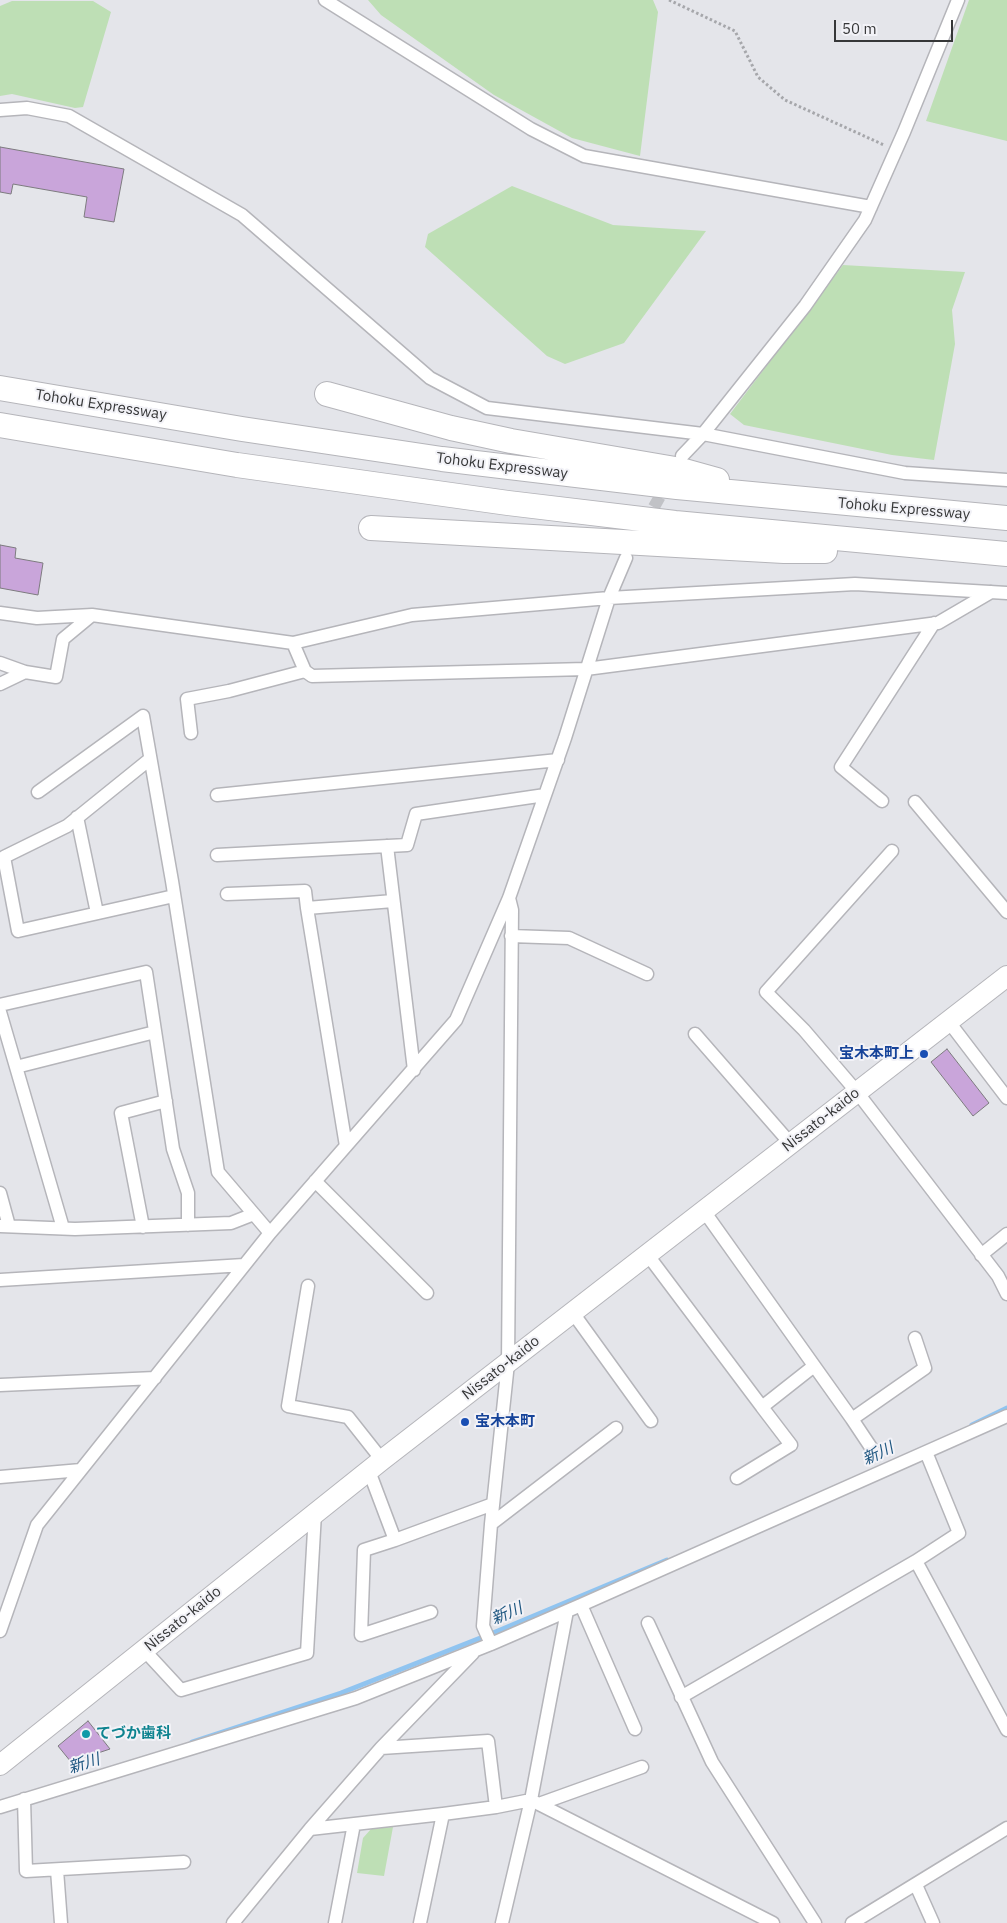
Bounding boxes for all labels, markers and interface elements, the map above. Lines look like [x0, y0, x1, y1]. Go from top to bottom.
scale bar [837, 10, 956, 42]
text: 50 m [842, 19, 877, 38]
street label: Tohoku Expressway [34, 386, 168, 424]
street label: Tohoku Expressway [435, 449, 569, 483]
street label: Tohoku Expressway [837, 494, 971, 524]
place label: 宝木本町上 [839, 1045, 914, 1063]
marker: 宝木本町上 [918, 1048, 930, 1060]
street label: Nissato-kaido [779, 1084, 863, 1156]
street label: Nissato-kaido [459, 1332, 543, 1404]
place label: 宝木本町 [475, 1413, 535, 1431]
marker: 宝木本町 [459, 1416, 471, 1428]
water label: 新川 [859, 1439, 897, 1469]
street label: Nissato-kaido [141, 1583, 225, 1655]
water label: 新川 [489, 1599, 525, 1629]
place label: てづか歯科 [96, 1725, 171, 1743]
marker: てづか歯科 [80, 1728, 92, 1740]
water label: 新川 [66, 1750, 102, 1778]

